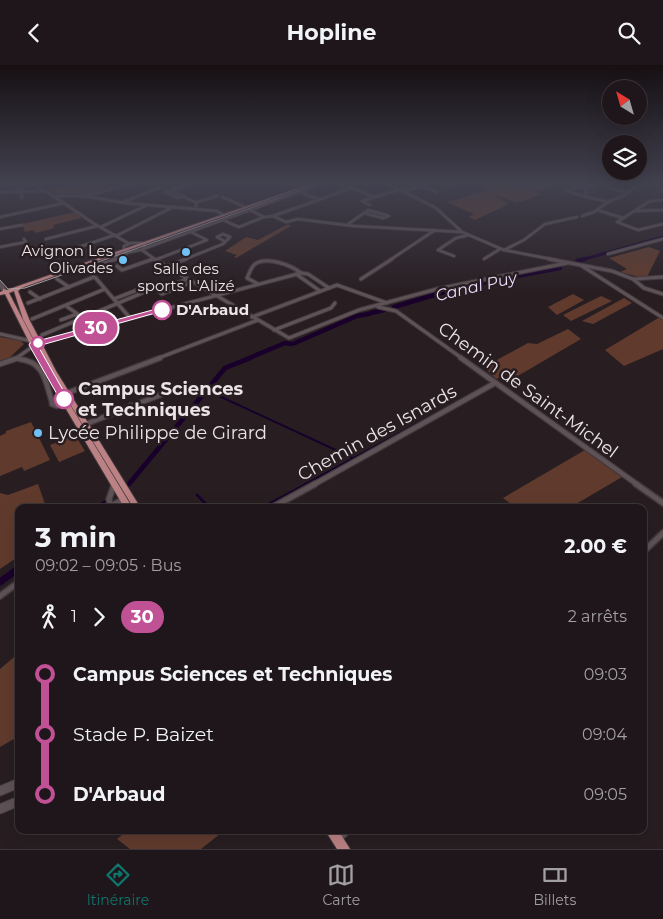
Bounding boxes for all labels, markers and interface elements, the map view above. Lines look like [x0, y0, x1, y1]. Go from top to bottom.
icon: back [20, 19, 48, 47]
text: Hopline [287, 19, 376, 46]
icon: search [615, 19, 643, 47]
north arrow [602, 80, 648, 125]
map controls [602, 80, 647, 180]
button: layers [602, 135, 647, 180]
place label: Avignon Les Olivades [21, 241, 113, 277]
marker: Salle des sports L'Alizé [180, 246, 192, 258]
marker: Avignon Les Olivades [117, 254, 129, 266]
place label: Salle des sports L'Alizé [137, 259, 235, 295]
water label: Canal Puy [434, 268, 520, 305]
marker: D'Arbaud [152, 300, 172, 320]
place label: D'Arbaud [176, 300, 249, 319]
line badge: 30 [74, 312, 118, 344]
text: 30 [85, 317, 107, 339]
street label: Chemin de Saint-Michel [434, 317, 622, 463]
unlabelled marker [31, 336, 45, 350]
place label: Campus Sciences et Techniques [78, 378, 244, 421]
street label: Chemin des Isnards [294, 380, 460, 486]
marker: Campus Sciences et Techniques [54, 389, 74, 409]
place label: Lycée Philippe de Girard [48, 422, 267, 444]
marker: Lycée Philippe de Girard [32, 427, 44, 439]
text: 3 min [35, 520, 117, 554]
text: 2.00 € [564, 535, 627, 558]
text: 09:02 – 09:05 · Bus [35, 556, 181, 575]
icon: walk [35, 603, 63, 631]
icon: forward [85, 603, 113, 631]
text: 30 [131, 606, 154, 628]
text: 1 [71, 607, 77, 626]
text: 2 arrêts [568, 607, 627, 626]
text: Campus Sciences et Techniques [73, 663, 392, 686]
text: 09:03 [584, 665, 627, 684]
text: Stade P. Baizet [73, 723, 214, 746]
text: 09:04 [582, 725, 627, 744]
text: D'Arbaud [73, 783, 166, 806]
text: 09:05 [584, 785, 627, 804]
tab: Itinéraire [87, 861, 149, 909]
tab: Carte [322, 861, 360, 909]
tab: Billets [534, 861, 576, 909]

